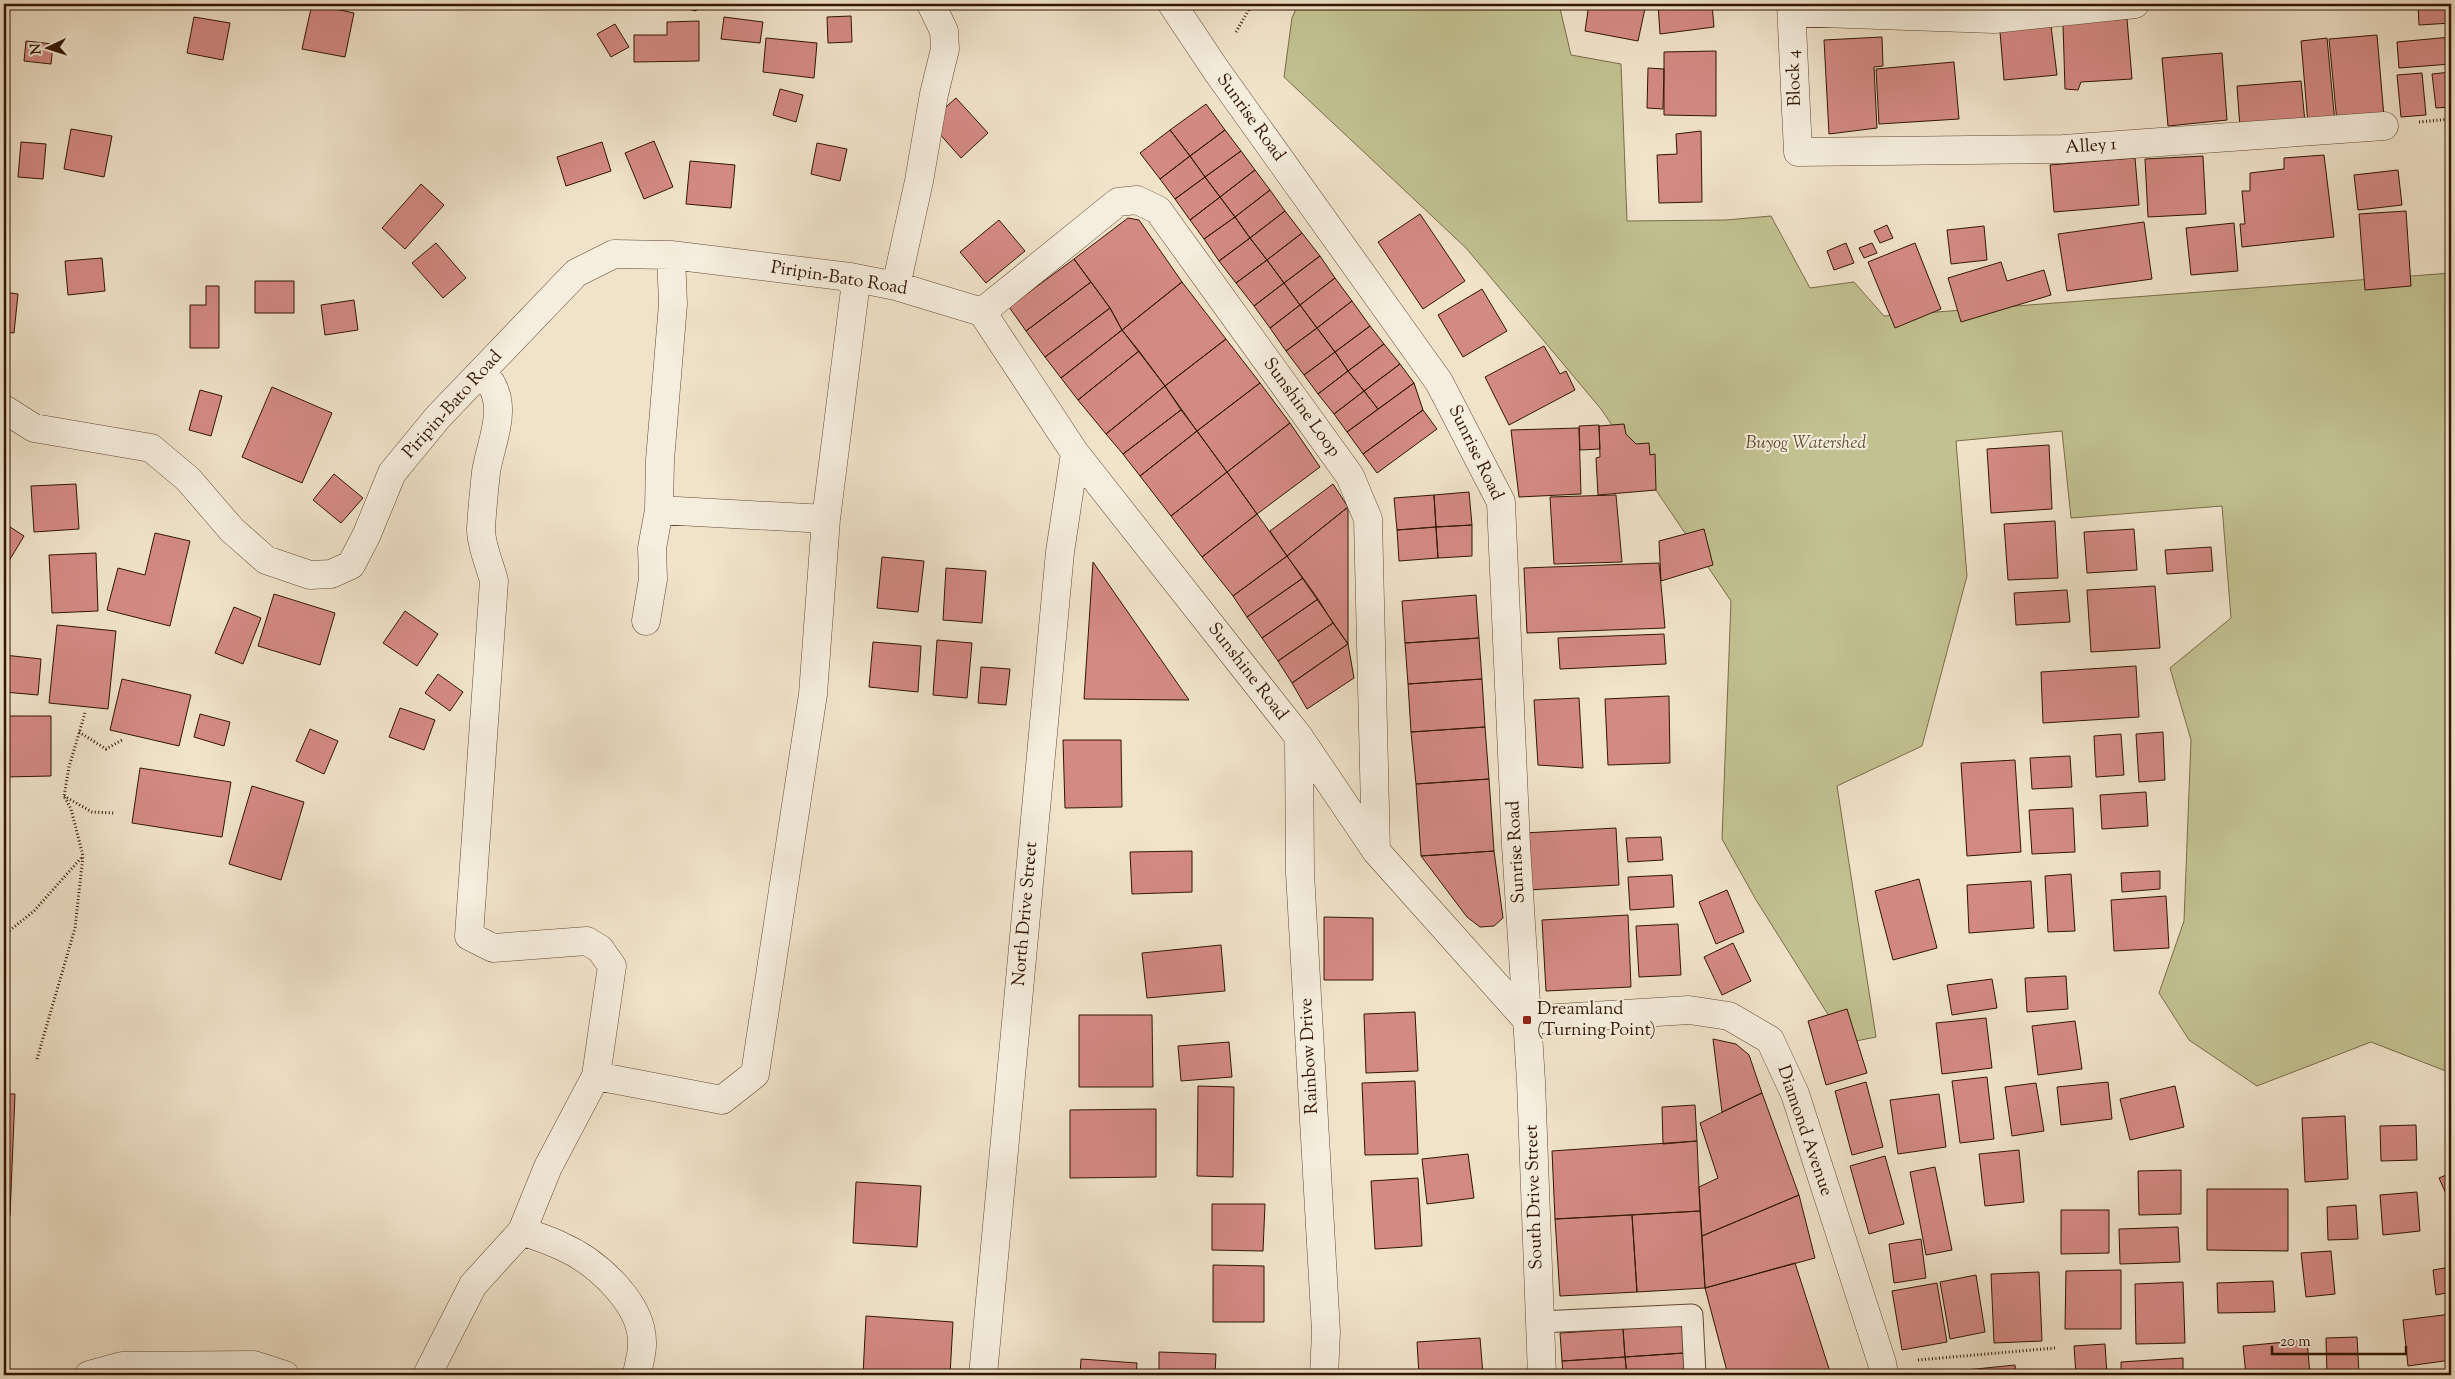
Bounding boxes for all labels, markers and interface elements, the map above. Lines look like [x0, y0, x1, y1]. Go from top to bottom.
north arrow [22, 22, 72, 72]
text: N [27, 42, 47, 55]
street label: Block 4 [1781, 49, 1809, 107]
street label: Sunrise Road [1209, 69, 1291, 167]
street label: Alley 1 [2064, 132, 2118, 162]
street label: Piripin-Bato Road [769, 255, 909, 303]
street label: Piripin-Bato Road [397, 345, 509, 465]
street label: Sunshine Loop [1256, 353, 1346, 463]
street label: Sunrise Road [1441, 401, 1509, 505]
park label: Buyog Watershed [1746, 431, 1867, 457]
street label: Sunshine Road [1201, 618, 1293, 726]
street label: Sunrise Road [1501, 800, 1533, 904]
street label: North Drive Street [1007, 841, 1045, 987]
street label: Rainbow Drive [1294, 997, 1326, 1115]
place label: Dreamland (Turning Point) [1537, 997, 1656, 1044]
marker: Dreamland (Turning Point) [1521, 1014, 1533, 1026]
street label: Diamond Avenue [1769, 1062, 1839, 1200]
street label: South Drive Street [1519, 1124, 1551, 1270]
scale bar [2272, 1324, 2406, 1356]
text: 20 m [2280, 1332, 2311, 1353]

